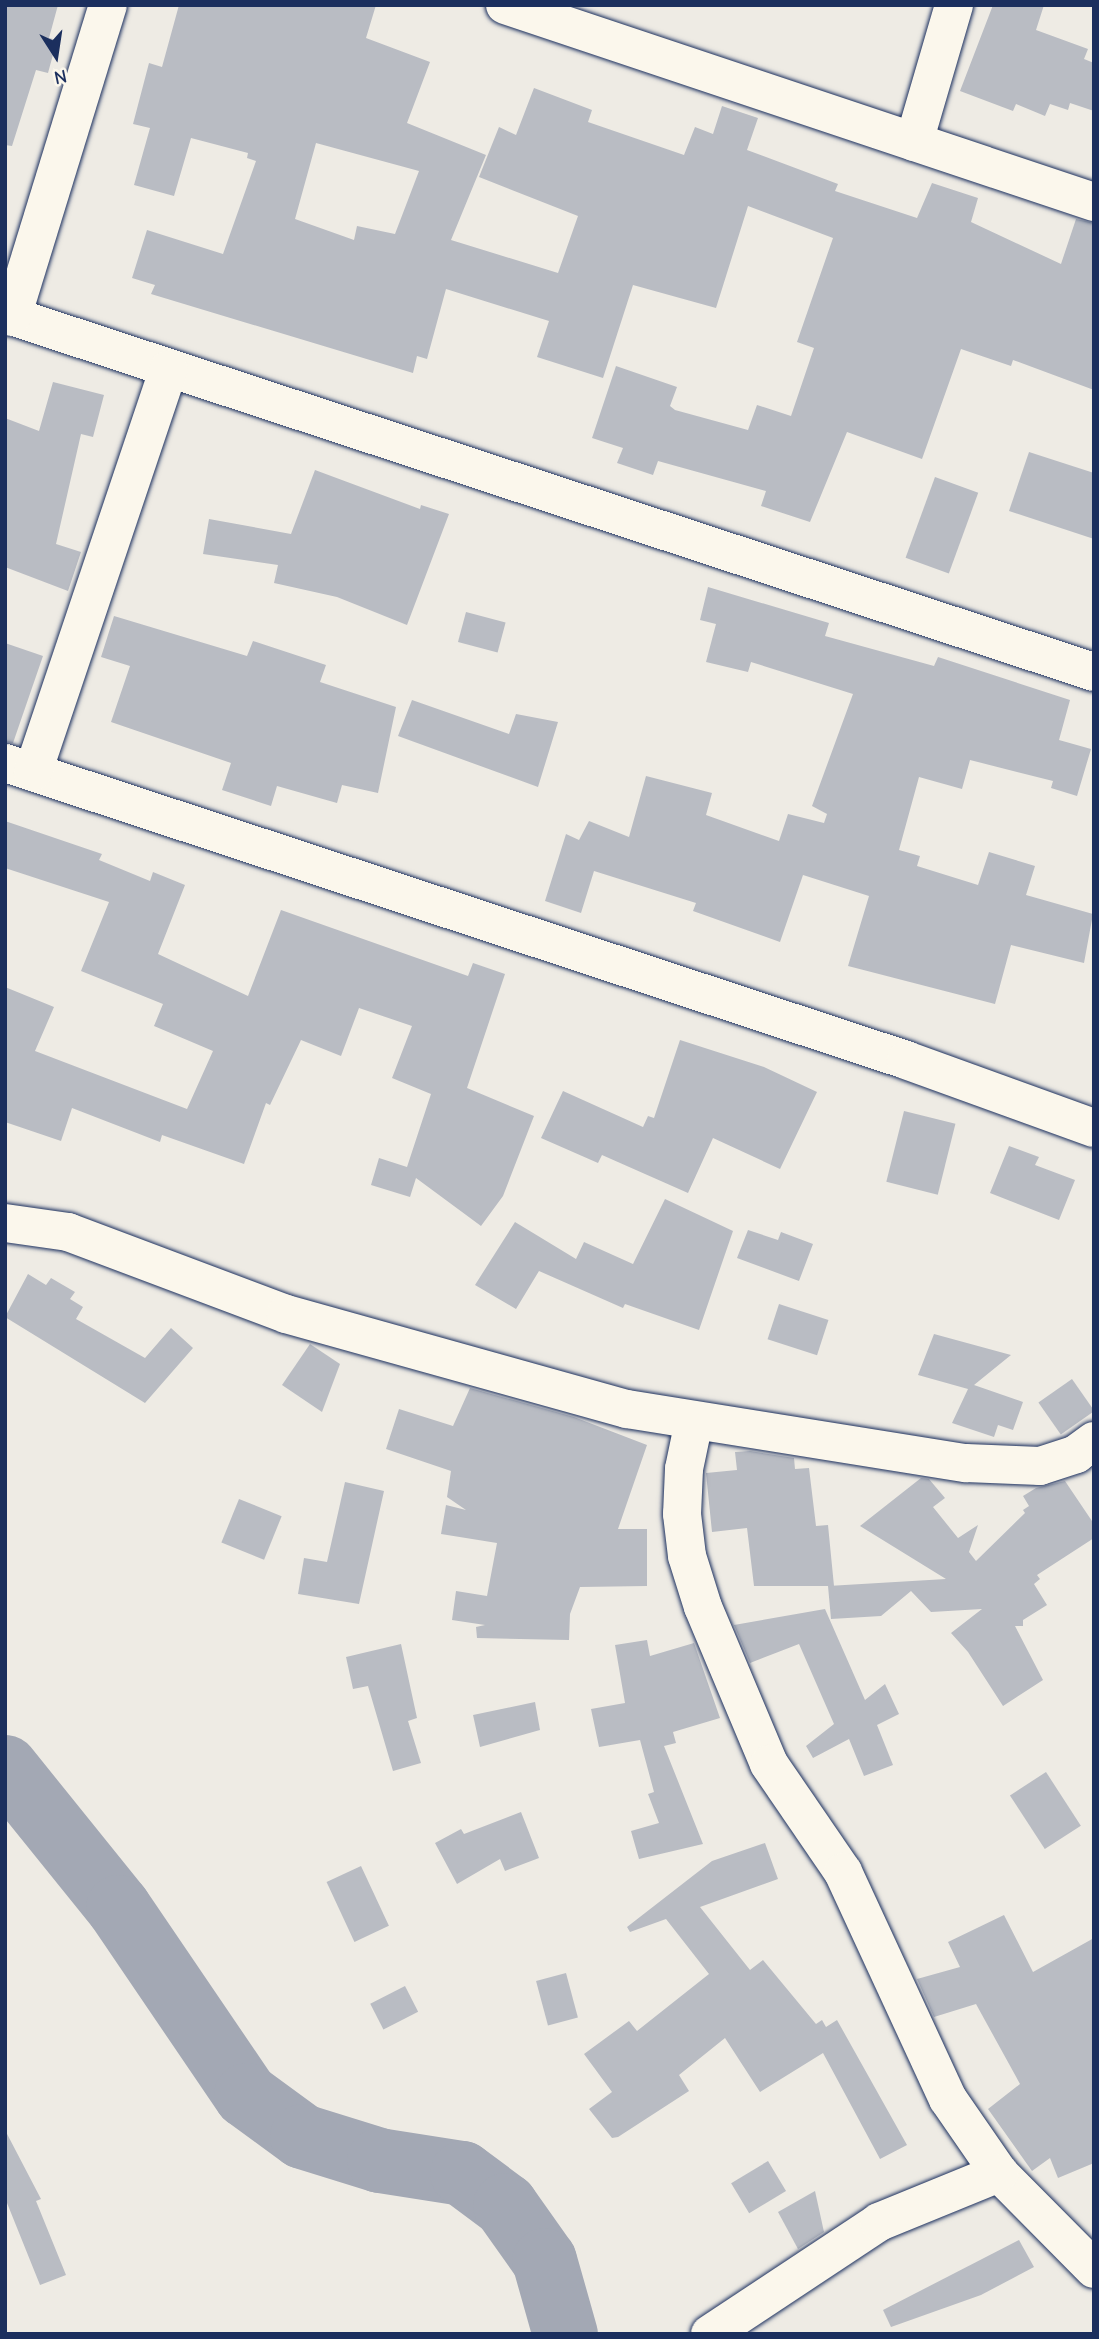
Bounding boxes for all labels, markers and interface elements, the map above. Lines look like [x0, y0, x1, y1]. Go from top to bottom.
north arrow [21, 21, 91, 91]
text: N [52, 64, 69, 89]

